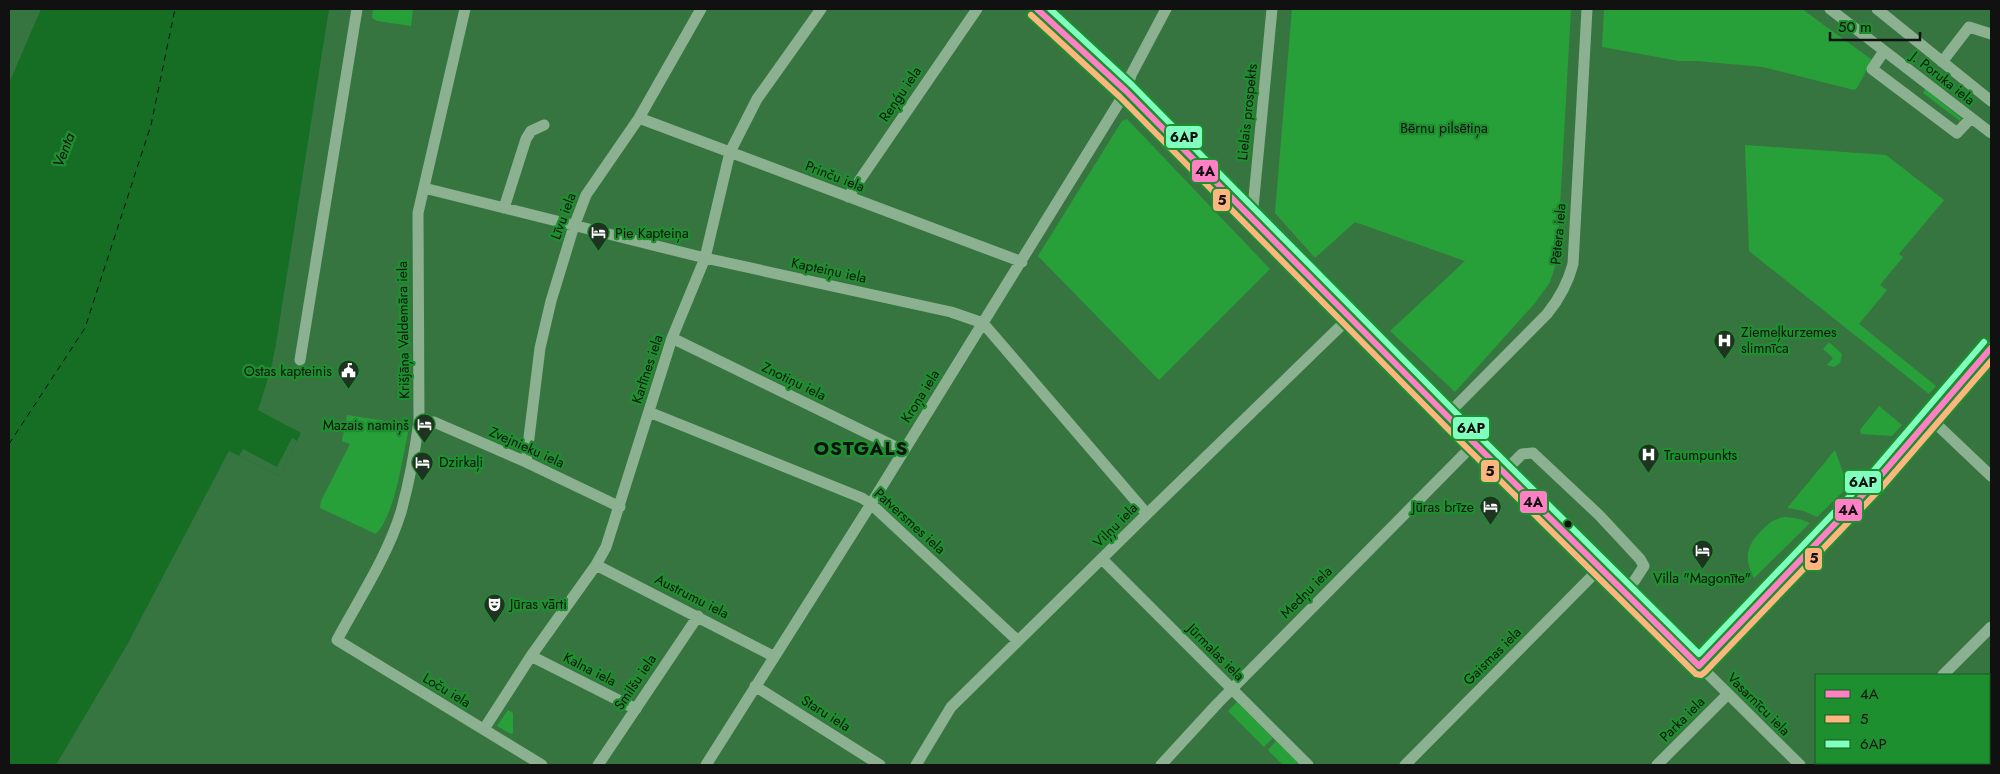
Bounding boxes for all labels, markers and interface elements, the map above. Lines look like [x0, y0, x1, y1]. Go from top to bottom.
scale bar [1830, 10, 1920, 42]
text: 50 m [1838, 16, 1872, 38]
street label: J. Poruka iela [1905, 45, 1979, 109]
street label: Reņģu iela [874, 62, 927, 126]
street label: Lielais prospekts [1232, 62, 1262, 161]
park label: Bērnu pilsētiņa [1400, 118, 1488, 139]
line badge: 6AP [1165, 125, 1203, 149]
text: 6AP [1170, 127, 1198, 147]
water label: Venta [47, 129, 81, 170]
street label: Prinču iela [802, 156, 868, 196]
line badge: 4A [1191, 159, 1219, 183]
text: 4A [1195, 161, 1216, 181]
line badge: 5 [1212, 188, 1231, 212]
street label: Līvu iela [545, 190, 581, 242]
text: 5 [1217, 190, 1227, 210]
street label: Pētera iela [1545, 202, 1571, 266]
hotel icon: Pie Kapteiņa [587, 221, 611, 252]
place label: Pie Kapteiņa [615, 223, 689, 244]
street label: Kapteiņu iela [789, 252, 869, 289]
street label: Krišjāņa Valdemāra iela [392, 261, 415, 399]
place label: Ziemeļkurzemes slimnīca [1741, 322, 1837, 358]
hospital icon: Ziemeļkurzemes slimnīca [1713, 328, 1737, 359]
street label: Karlīnes iela [626, 332, 668, 406]
street label: Znotiņu iela [758, 357, 830, 406]
public building icon: Ostas kapteinis [336, 359, 360, 390]
place label: Ostas kapteinis [244, 361, 332, 381]
street label: Kroņa iela [896, 366, 945, 427]
hotel icon: Mazais namiņš [413, 413, 437, 444]
place label: Mazais namiņš [323, 415, 409, 436]
line badge: 6AP [1452, 416, 1490, 440]
text: 6AP [1457, 418, 1485, 438]
street label: Zvejnieku iela [486, 422, 568, 472]
district label: OSTGALS [814, 435, 908, 462]
hospital icon: Traumpunkts [1636, 443, 1660, 474]
place label: Traumpunkts [1664, 445, 1737, 465]
hotel icon: Dzirkaļi [411, 450, 435, 481]
place label: Dzirkaļi [439, 452, 483, 473]
line badge: 5 [1480, 459, 1500, 483]
text: 5 [1485, 461, 1495, 481]
line badge: 6AP [1844, 470, 1882, 494]
text: 6AP [1849, 472, 1877, 492]
street label: Patversmes iela [870, 484, 950, 558]
line badge: 4A [1519, 490, 1548, 514]
text: 4A [1523, 492, 1544, 512]
hotel icon: Jūras brīze [1478, 495, 1502, 526]
place label: Jūras brīze [1410, 497, 1474, 517]
street label: Viļņu iela [1088, 498, 1143, 553]
line badge: 4A [1834, 498, 1863, 522]
text: 4A [1838, 500, 1859, 520]
unlabelled marker [1563, 519, 1573, 529]
hotel icon: Villa "Magonīte" [1690, 538, 1714, 569]
line badge: 5 [1804, 547, 1823, 571]
text: 5 [1809, 548, 1819, 568]
street label: Medņu iela [1276, 562, 1337, 623]
place label: Villa "Magonīte" [1653, 568, 1751, 588]
street label: Austrumu iela [651, 569, 733, 623]
theatre icon: Jūras vārti [482, 592, 506, 623]
place label: Jūras vārti [508, 594, 567, 614]
street label: Jūrmalas iela [1181, 617, 1249, 685]
street label: Gaismas iela [1458, 622, 1526, 690]
street label: Kalna iela [560, 647, 620, 691]
street label: Smilšu iela [609, 650, 661, 714]
street label: Loču iela [419, 668, 475, 712]
street label: Vasarnīcu iela [1723, 668, 1795, 740]
legend [1815, 674, 1990, 764]
text: 4A [1860, 683, 1879, 705]
street label: Staru iela [797, 690, 855, 736]
street label: Parka iela [1655, 692, 1709, 746]
text: 5 [1860, 708, 1868, 730]
text: 6AP [1860, 733, 1887, 755]

